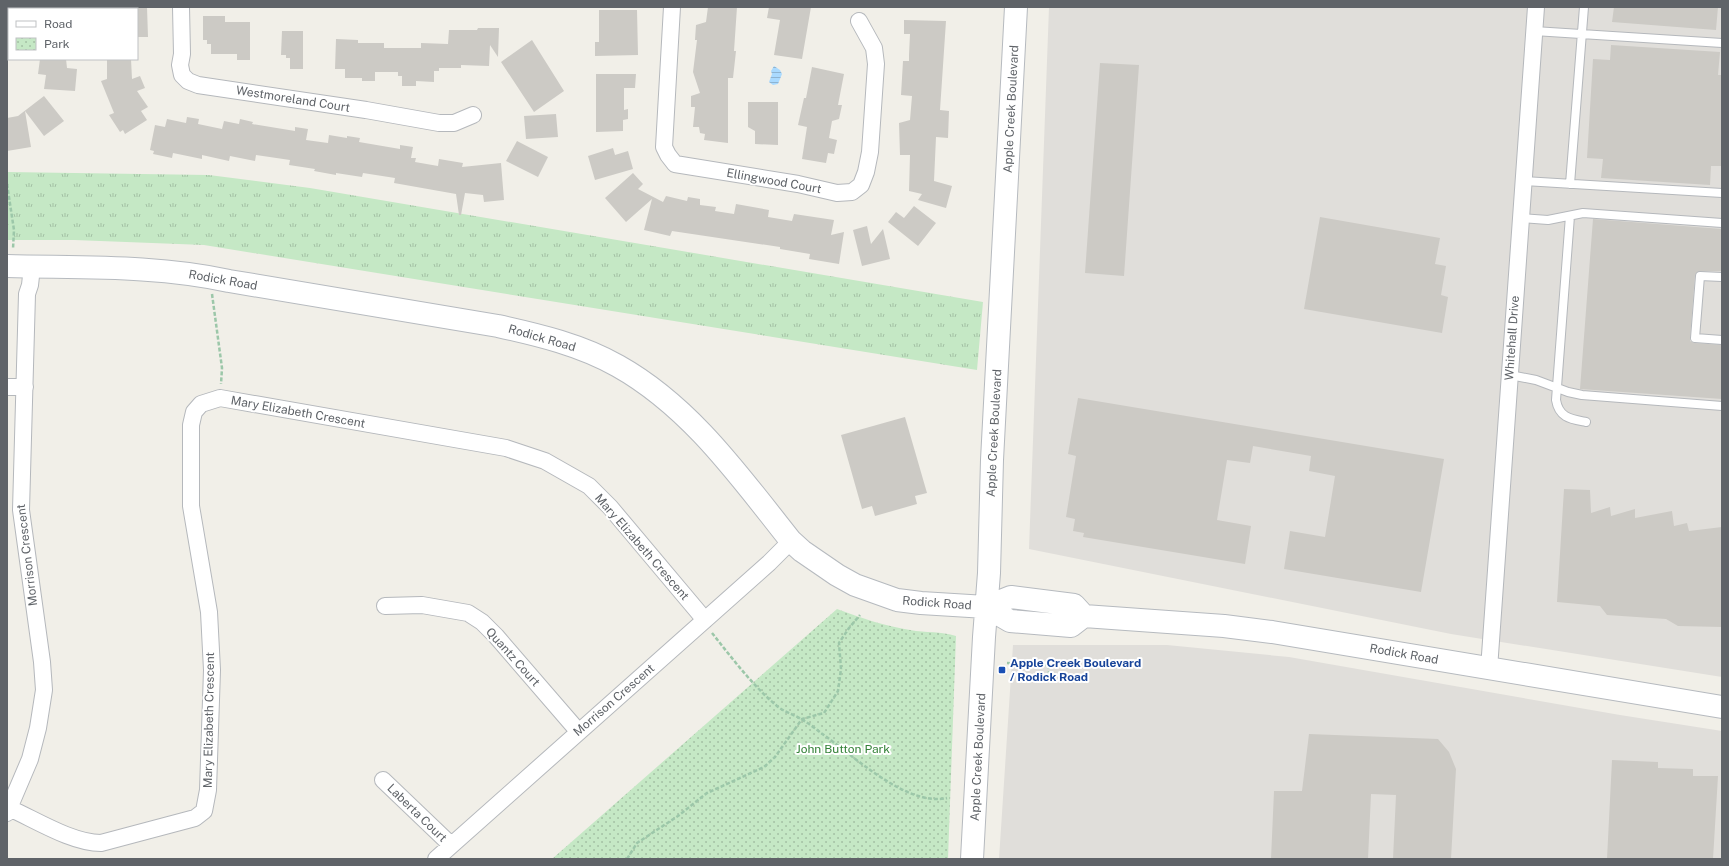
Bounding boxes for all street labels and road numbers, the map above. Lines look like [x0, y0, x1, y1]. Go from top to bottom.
street label: Apple Creek Boulevard [1001, 45, 1021, 173]
street label: Westmoreland Court [235, 83, 351, 115]
street label: Ellingwood Court [726, 166, 823, 196]
street label: Rodick Road [188, 267, 258, 293]
street label: Whitehall Drive [1502, 295, 1522, 381]
street label: Rodick Road [507, 322, 577, 354]
street label: Apple Creek Boulevard [984, 369, 1004, 497]
street label: Mary Elizabeth Crescent [230, 393, 367, 431]
street label: Mary Elizabeth Crescent [592, 491, 692, 603]
street label: Morrison Crescent [14, 503, 40, 607]
street label: Rodick Road [902, 594, 972, 612]
street label: Quantz Court [483, 625, 543, 689]
street label: Rodick Road [1369, 641, 1439, 667]
street label: Mary Elizabeth Crescent [201, 651, 217, 788]
street label: Morrison Crescent [571, 661, 658, 739]
street label: Apple Creek Boulevard [968, 693, 988, 821]
street label: Laberta Court [384, 781, 450, 845]

